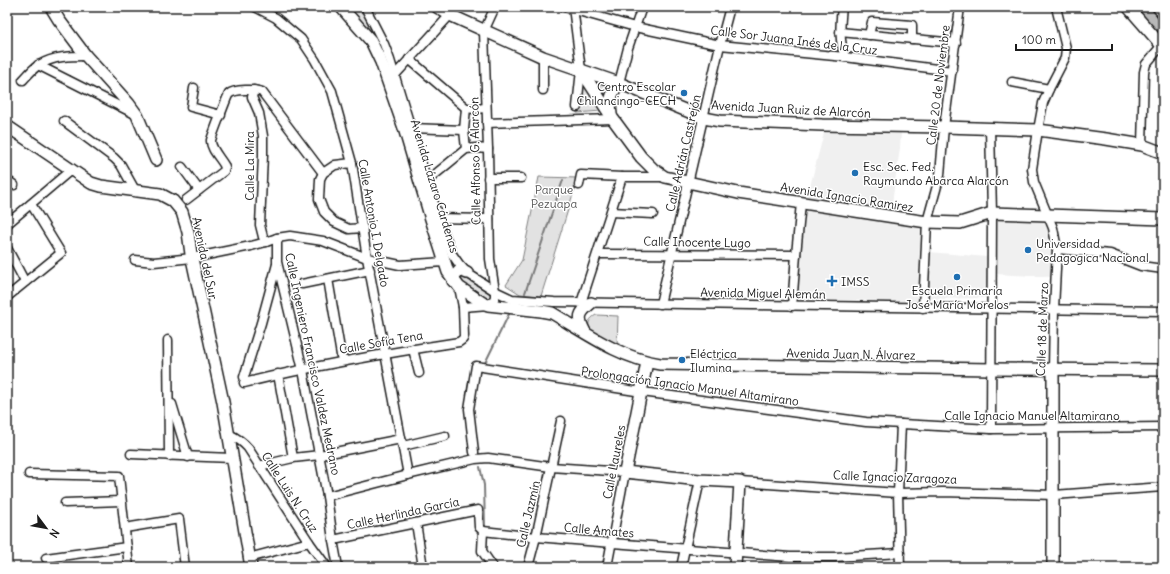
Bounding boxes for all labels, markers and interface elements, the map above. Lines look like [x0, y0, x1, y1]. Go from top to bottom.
street label: Calle Sor Juana Inés de la Cruz [710, 22, 879, 58]
street label: Calle 20 de Noviembre [923, 24, 953, 146]
scale bar [1016, 26, 1112, 52]
text: 100 m [1022, 32, 1056, 47]
place label: Centro Escolar Chilancingo-CECH [577, 79, 676, 108]
marker: Centro Escolar Chilancingo-CECH [679, 88, 689, 98]
street label: Calle Adrián Castrejón [662, 93, 704, 213]
street label: Calle Alfonso G. Alarcón [466, 97, 484, 225]
street label: Avenida Juan Ruiz de Alarcón [711, 97, 871, 121]
street label: Avenida Lázaro Cárdenas [408, 118, 462, 254]
street label: Calle La Mira [242, 131, 257, 201]
street label: Calle Antonio I. Delgado [355, 158, 393, 288]
place label: Esc. Sec. Fed. Raymundo Abarca Alarcón [863, 159, 1009, 188]
marker: Esc. Sec. Fed. Raymundo Abarca Alarcón [850, 168, 860, 178]
street label: Avenida Ignacio Ramirez [779, 179, 915, 215]
park label: Parque Pezuapa [531, 182, 577, 211]
street label: Avenida del Sur [189, 215, 221, 301]
street label: Calle Inocente Lugo [643, 234, 751, 250]
place label: Universidad Pedagogica Nacional [1036, 236, 1149, 265]
marker: Universidad Pedagogica Nacional [1023, 245, 1033, 255]
street label: Calle Ingeniero Francisco Valdez Medrano [282, 251, 344, 477]
marker: Escuela Primaria José María Morelos [952, 272, 962, 282]
place label: IMSS [841, 274, 870, 289]
marker: IMSS [826, 275, 838, 287]
street label: Calle 18 de Marzo [1033, 282, 1051, 376]
place label: Escuela Primaria José María Morelos [905, 283, 1009, 312]
street label: Avenida Miguel Alemán [700, 284, 826, 302]
street label: Calle Sofía Tena [338, 327, 424, 357]
street label: Avenida Juan N. Álvarez [786, 345, 916, 363]
place label: Eléctrica Ilumina [690, 346, 737, 375]
marker: Eléctrica Ilumina [677, 355, 687, 365]
street label: Prolongación Ignacio Manuel Altamirano [580, 363, 800, 409]
street label: Calle Ignacio Manuel Altamirano [944, 408, 1120, 423]
street label: Calle Laureles [599, 424, 629, 500]
street label: Calle Luis N. Cruz [258, 449, 322, 535]
street label: Calle Ignacio Zaragoza [833, 467, 957, 487]
street label: Calle Jazmín [513, 479, 543, 549]
street label: Calle Herlinda García [346, 494, 461, 532]
north arrow [26, 508, 66, 548]
street label: Calle Amates [563, 519, 635, 541]
text: N [47, 526, 62, 540]

